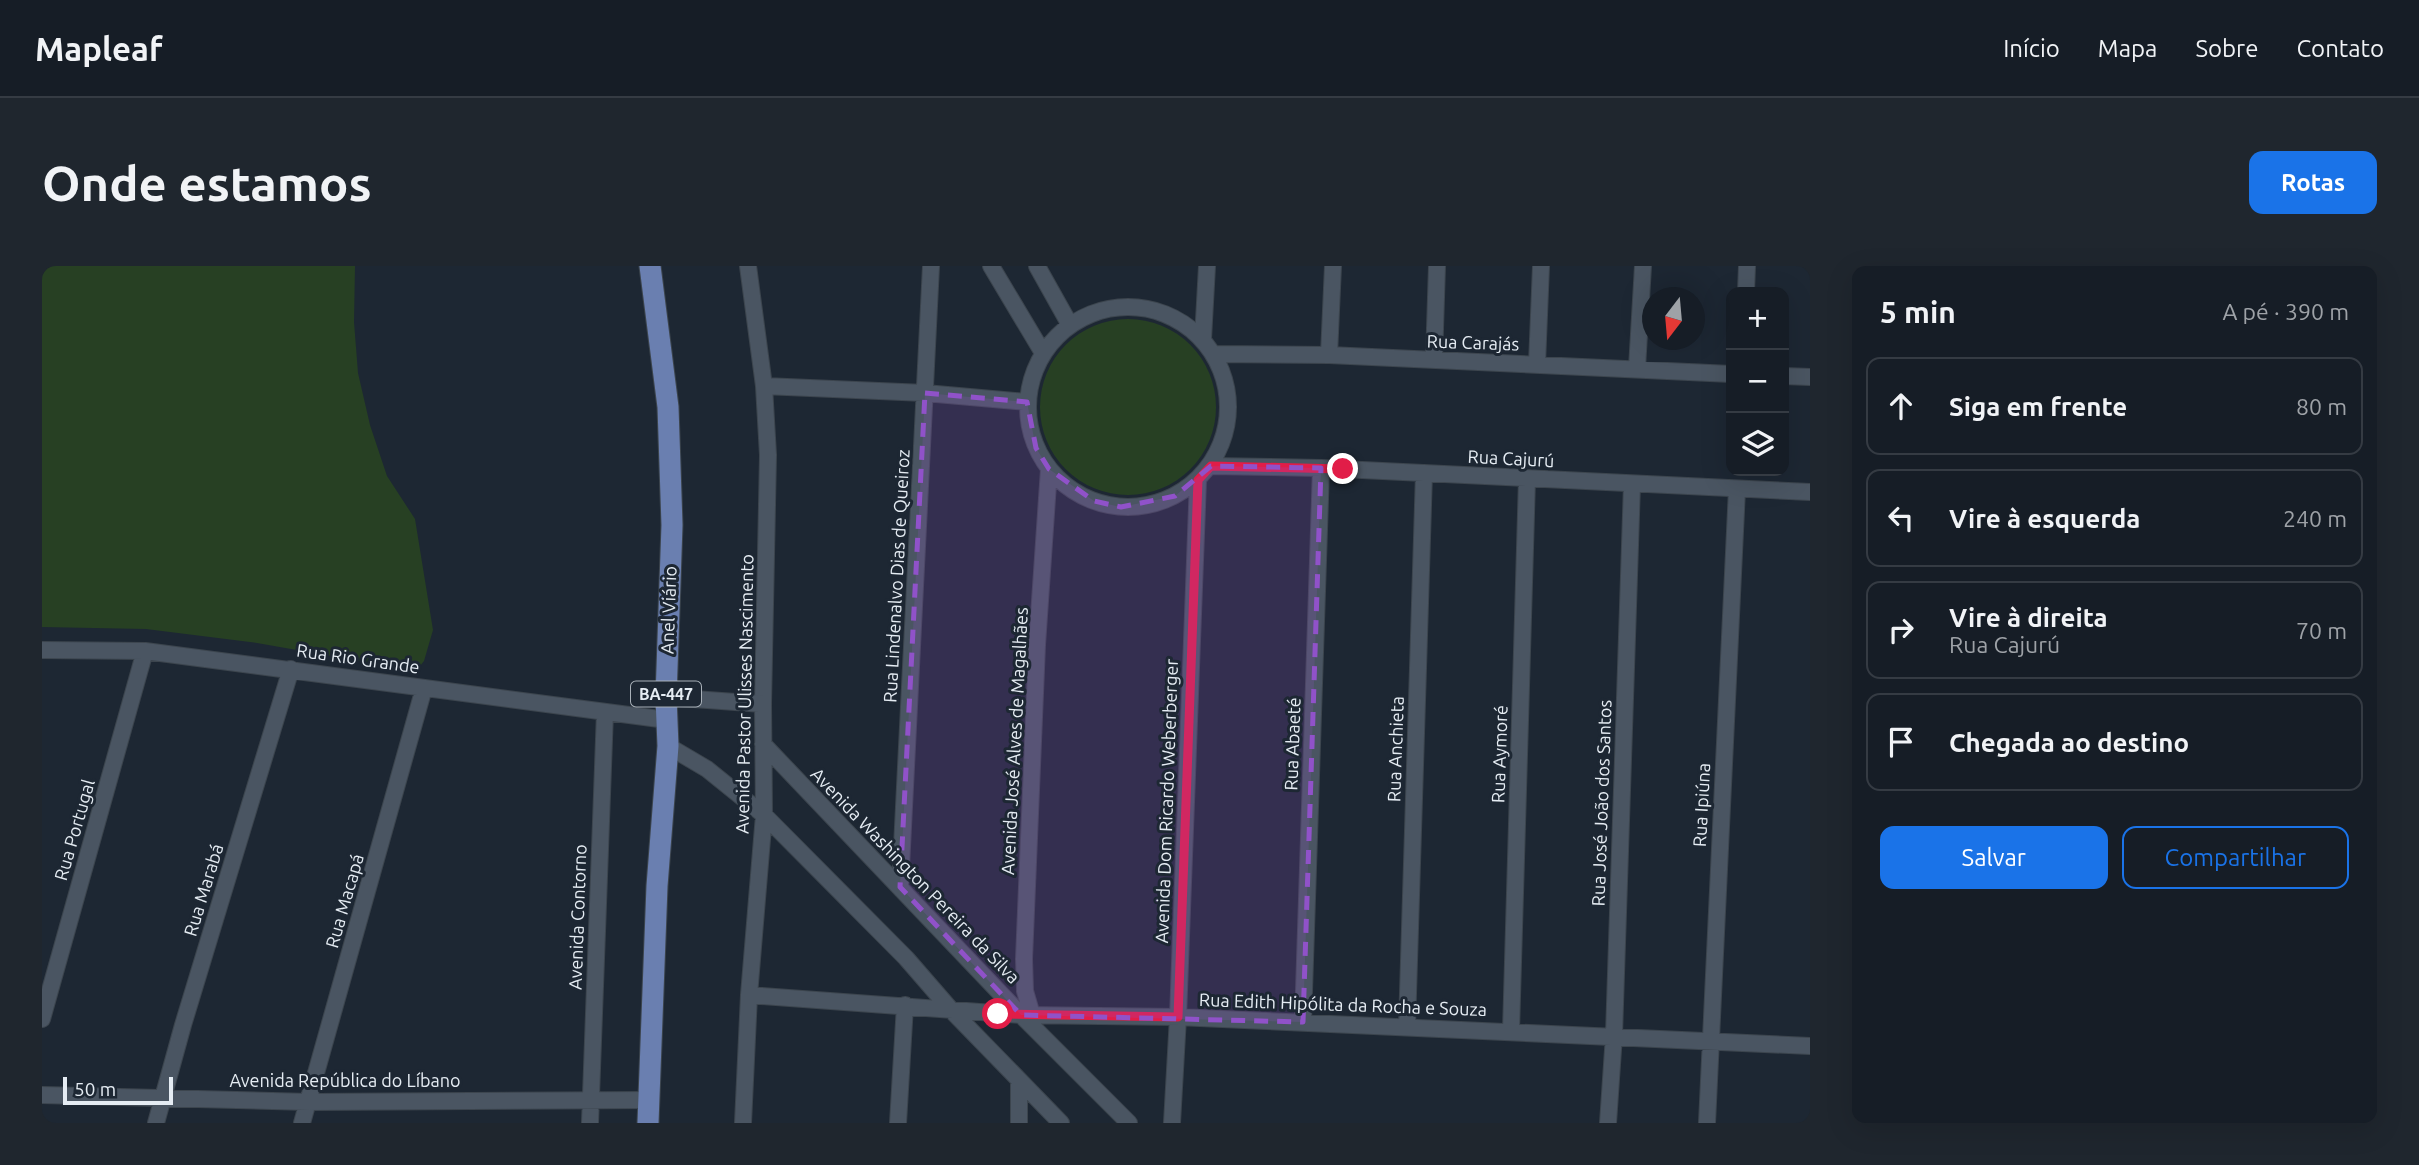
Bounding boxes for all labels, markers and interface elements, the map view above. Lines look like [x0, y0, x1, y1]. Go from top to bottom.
text: Mapleaf [35, 30, 163, 67]
text: Início [2003, 35, 2060, 62]
text: Mapa [2098, 35, 2157, 62]
text: Sobre [2195, 35, 2258, 62]
text: Contato [2296, 35, 2384, 62]
button: Rotas [2249, 151, 2377, 214]
text: Onde estamos [42, 155, 372, 210]
north arrow [1642, 287, 1705, 350]
map controls [1726, 287, 1789, 476]
button: + [1726, 287, 1789, 350]
text: 5 min [1880, 295, 1956, 329]
text: A pé · 390 m [2222, 299, 2349, 324]
street label: Rua Carajás [1426, 330, 1520, 354]
button: − [1726, 350, 1789, 413]
icon: ahead [1882, 387, 1920, 425]
text: Siga em frente [1949, 392, 2127, 421]
text: 80 m [2296, 394, 2347, 419]
button: layers [1726, 413, 1789, 476]
street label: Rua Cajurú [1467, 446, 1555, 470]
street label: Rua Lindenalvo Dias de Queiroz [879, 449, 914, 703]
route end [1327, 453, 1358, 484]
icon: left [1882, 499, 1920, 537]
text: Vire à esquerda [1949, 504, 2140, 533]
text: 240 m [2283, 506, 2347, 531]
street label: Avenida Pastor Ulisses Nascimento [732, 554, 756, 834]
street label: Anel Viário [656, 566, 680, 654]
text: Vire à direita [1949, 603, 2108, 632]
street label: Avenida José Alves de Magalhães [997, 606, 1031, 875]
icon: right [1882, 611, 1920, 649]
text: 70 m [2296, 618, 2347, 643]
text: Rua Cajurú [1949, 632, 2060, 657]
street label: Rua Rio Grande [295, 639, 421, 677]
street label: Avenida Dom Ricardo Weberberger [1151, 658, 1181, 944]
road number: BA-447 [631, 682, 701, 706]
street label: Rua Anchieta [1383, 696, 1407, 802]
street label: Rua Abaeté [1280, 697, 1304, 791]
street label: Rua José João dos Santos [1587, 699, 1615, 907]
street label: Rua Aymoré [1487, 705, 1511, 803]
icon: arrive [1882, 723, 1920, 761]
text: Chegada ao destino [1949, 728, 2189, 757]
street label: Rua Ipiúna [1689, 762, 1713, 848]
street label: Avenida Washington Pereira da Silva [807, 764, 1024, 987]
street label: Rua Portugal [50, 776, 98, 883]
button: Salvar [1880, 826, 2108, 889]
button: Compartilhar [2122, 826, 2349, 889]
street label: Rua Marabá [180, 841, 227, 938]
street label: Avenida Contorno [564, 844, 590, 990]
street label: Rua Macapá [321, 851, 367, 950]
street label: Rua Edith Hipólita da Rocha e Souza [1199, 989, 1487, 1019]
route start [982, 998, 1013, 1029]
street label: Avenida República do Líbano [229, 1070, 461, 1090]
scale bar [63, 1074, 173, 1106]
text: 50 m [74, 1078, 116, 1100]

